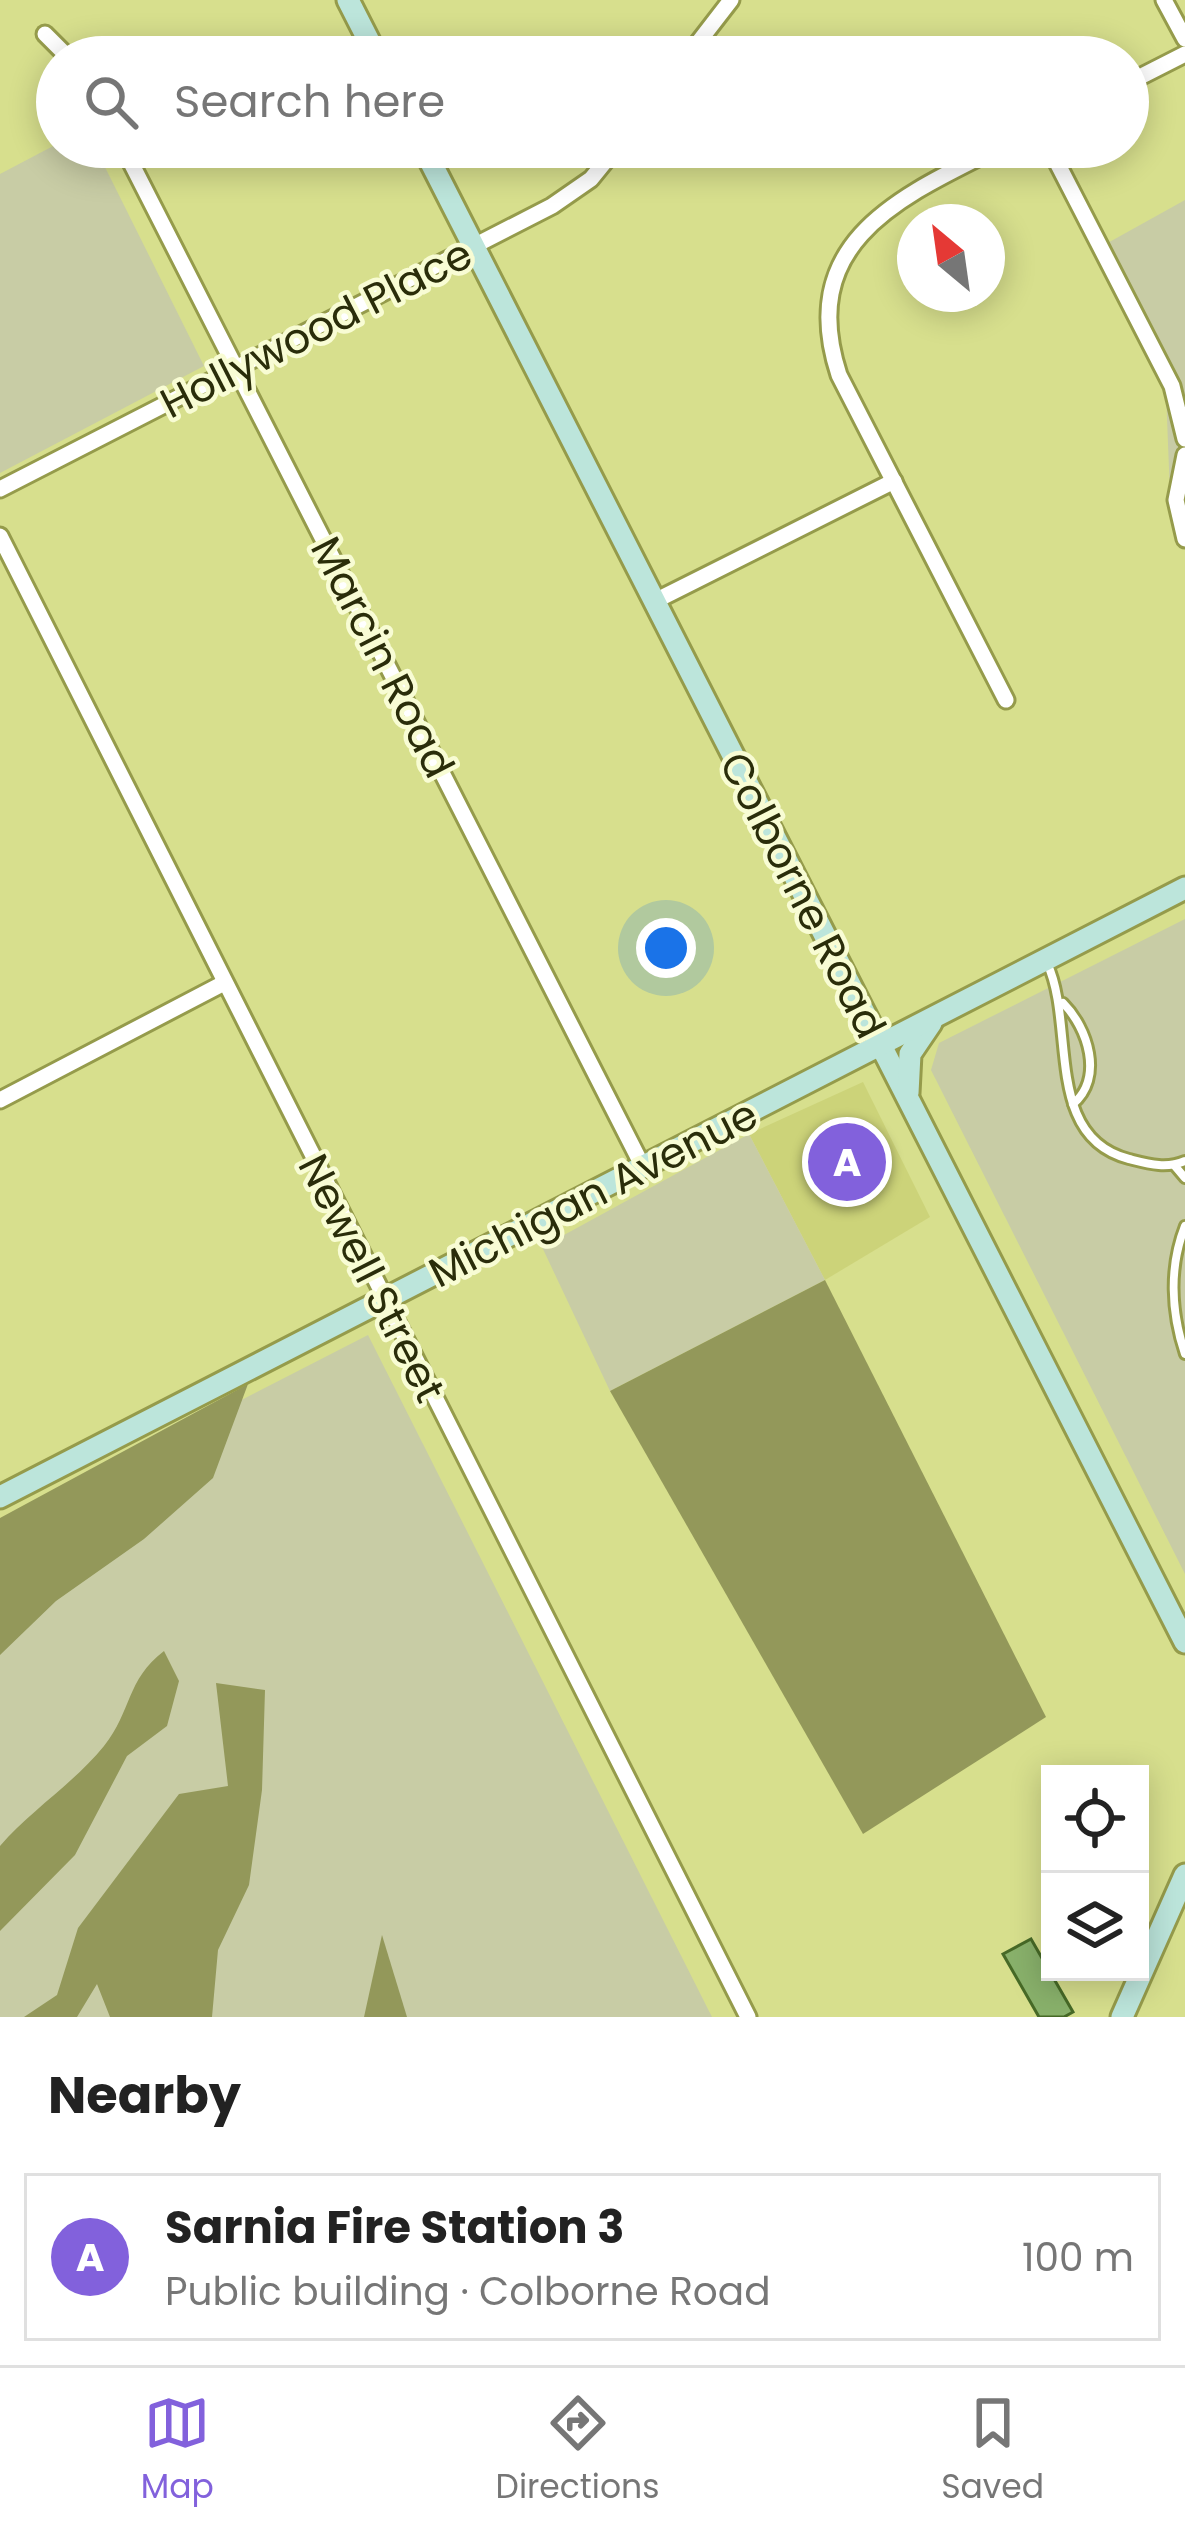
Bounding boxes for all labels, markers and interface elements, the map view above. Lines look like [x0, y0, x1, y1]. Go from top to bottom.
search box [36, 36, 1149, 168]
icon: search [78, 69, 144, 135]
text: Search here [174, 70, 445, 133]
north arrow [897, 204, 1005, 312]
street label: Hollywood Place [150, 224, 482, 433]
street label: Marcin Road [296, 527, 469, 788]
street label: Colborne Road [705, 742, 900, 1048]
your location [636, 918, 696, 978]
street label: Michigan Avenue [419, 1085, 768, 1302]
pin: A [808, 1117, 886, 1207]
street label: Newell Street [284, 1144, 459, 1412]
map controls [1041, 1765, 1149, 1981]
button: locate [1041, 1765, 1149, 1873]
button: layers [1041, 1873, 1149, 1981]
text: Nearby [48, 2059, 241, 2131]
text: Sarnia Fire Station 3 [165, 2196, 624, 2259]
text: A [76, 2230, 104, 2285]
text: 100 m [1022, 2230, 1134, 2285]
text: Public building · Colborne Road [165, 2264, 771, 2319]
tab: Map [141, 2390, 214, 2512]
tab: Directions [496, 2390, 659, 2512]
tab: Saved [941, 2390, 1044, 2512]

